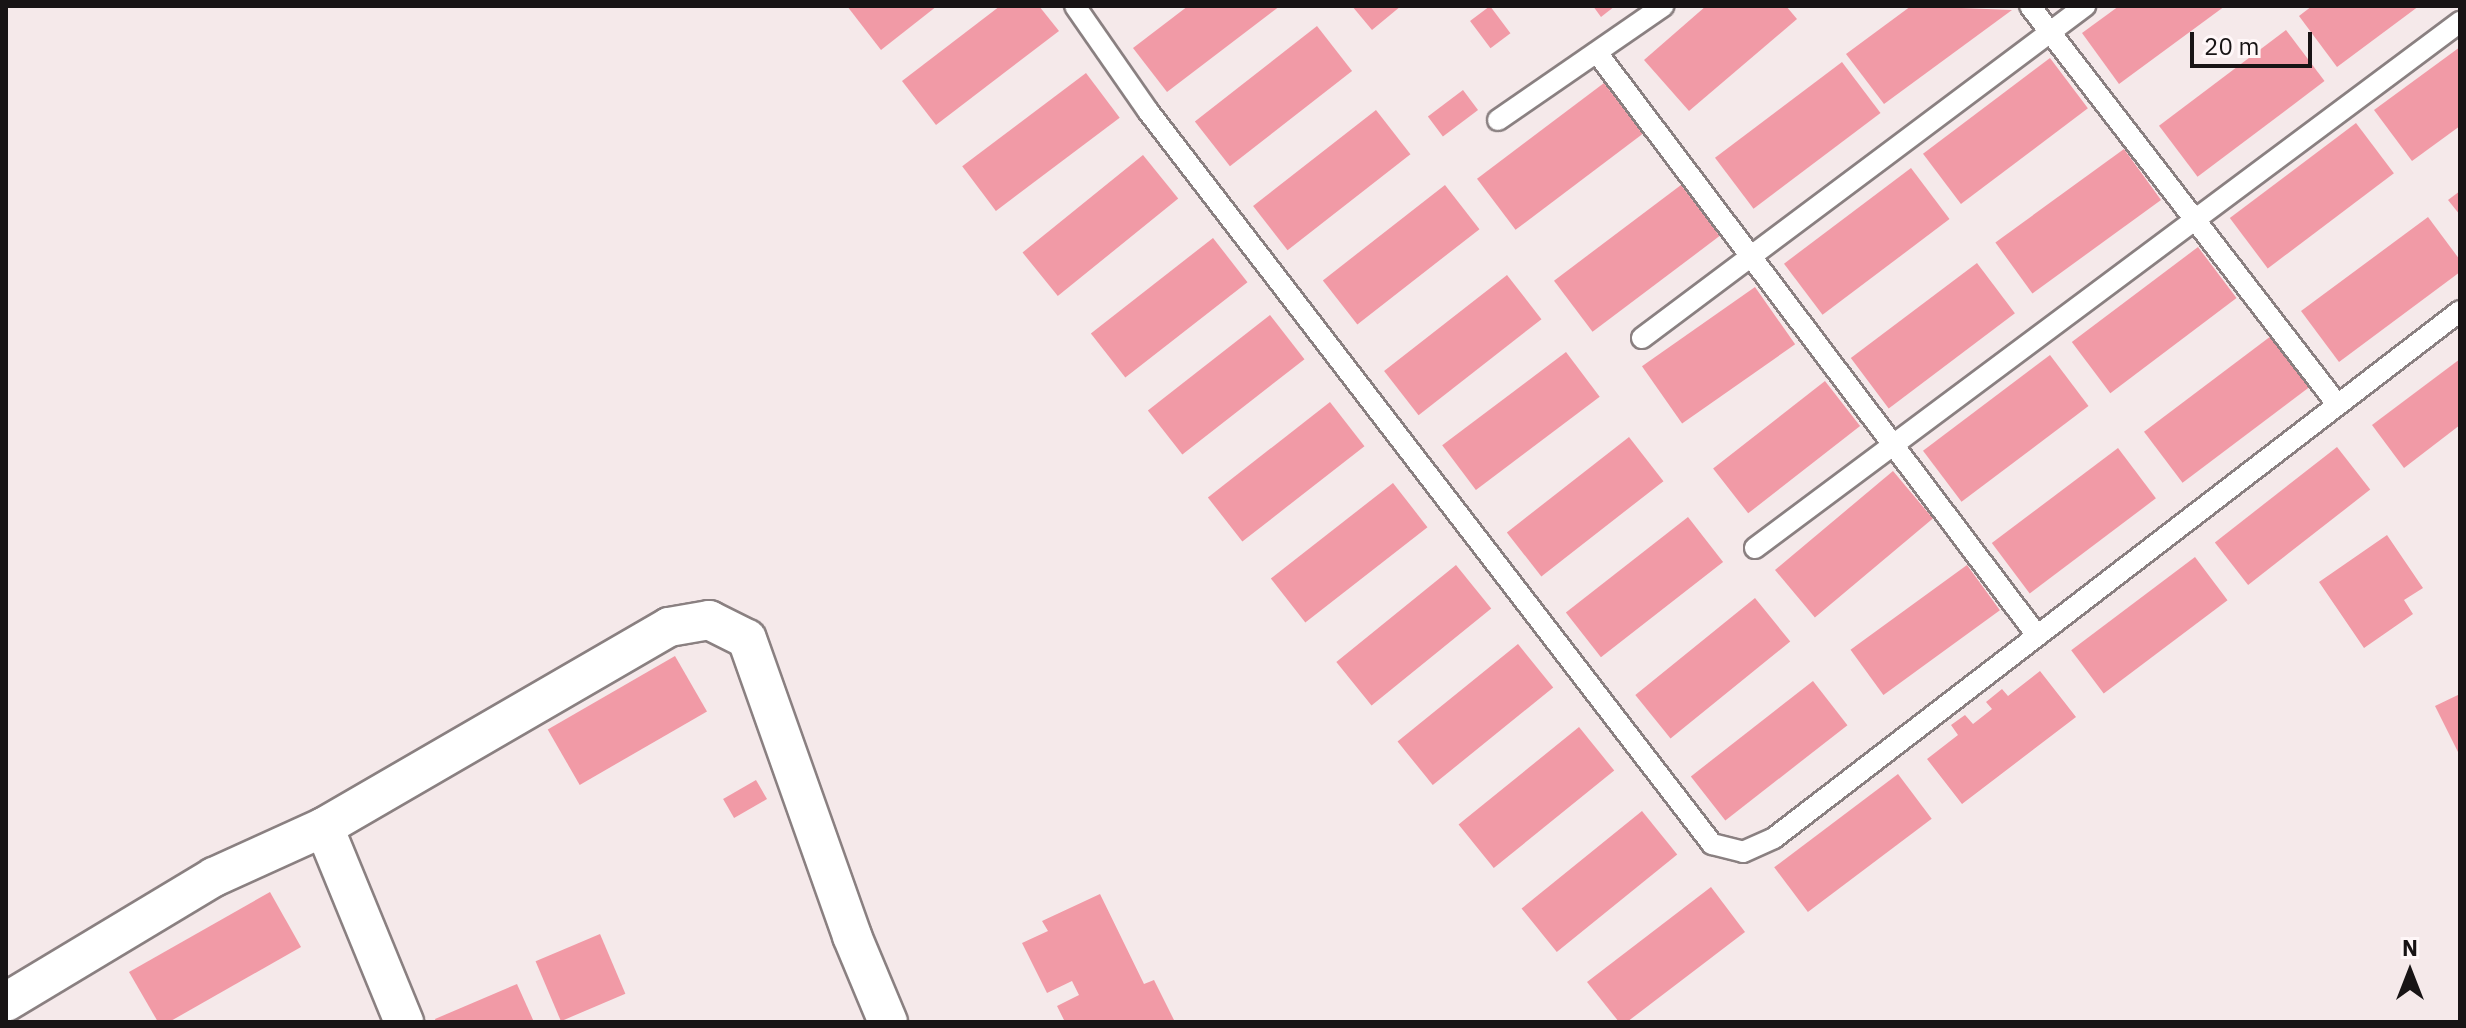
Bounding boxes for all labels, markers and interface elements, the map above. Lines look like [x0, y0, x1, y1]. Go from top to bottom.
scale bar [2194, 16, 2316, 66]
text: 20 m [2204, 30, 2259, 62]
north arrow [2370, 932, 2450, 1012]
text: N [2402, 933, 2418, 962]

